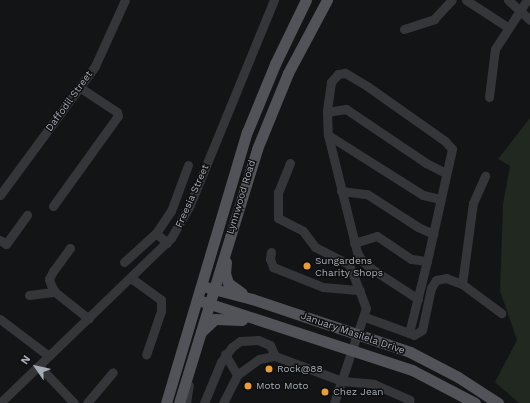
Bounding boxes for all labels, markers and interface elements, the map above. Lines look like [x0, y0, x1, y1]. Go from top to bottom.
street label: Daffodil Street [43, 68, 95, 134]
street label: Lynnwood Road [224, 159, 258, 235]
street label: Freesia Street [173, 162, 211, 230]
place label: Sungardens Charity Shops [315, 254, 383, 278]
marker: Sungardens Charity Shops [302, 261, 312, 271]
street label: January Masilela Drive [299, 309, 407, 357]
north arrow [16, 347, 56, 387]
text: N [18, 353, 33, 367]
place label: Rock@88 [277, 363, 323, 375]
marker: Rock@88 [264, 364, 274, 374]
place label: Moto Moto [256, 380, 309, 392]
marker: Moto Moto [243, 381, 253, 391]
place label: Chez Jean [333, 386, 384, 398]
marker: Chez Jean [320, 387, 330, 397]

